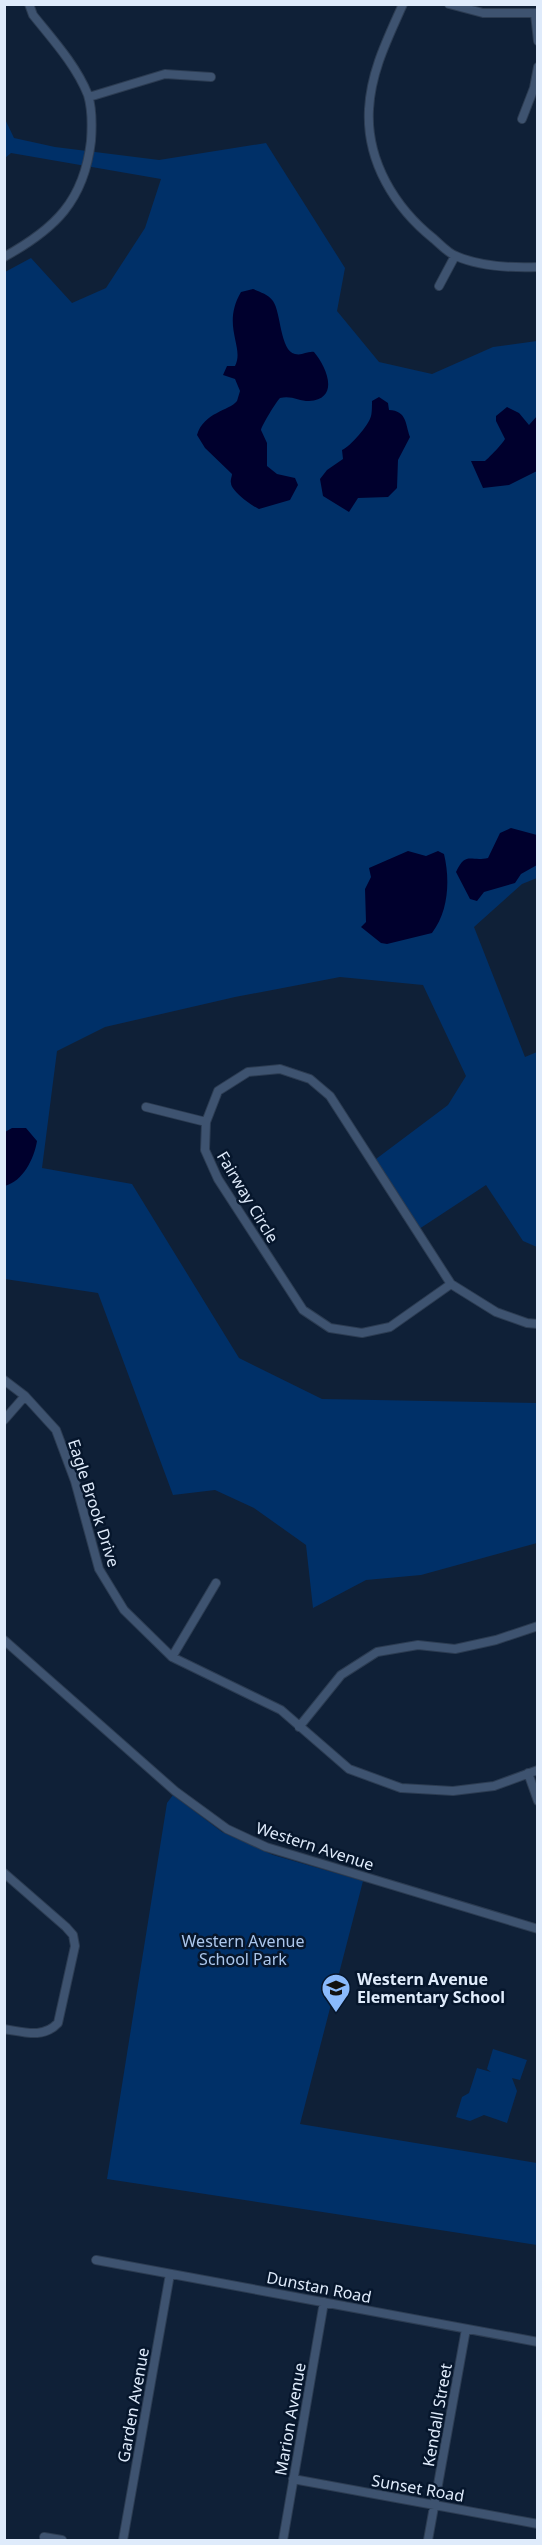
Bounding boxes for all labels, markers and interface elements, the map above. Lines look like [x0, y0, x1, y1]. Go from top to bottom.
street label: Fairway Circle [212, 1147, 284, 1247]
street label: Eagle Brook Drive [63, 1436, 125, 1570]
street label: Western Avenue [253, 1817, 377, 1875]
park label: Western Avenue School Park [182, 1930, 304, 1970]
place label: Western Avenue Elementary School [357, 1968, 505, 2008]
school or university icon: Western Avenue Elementary School [320, 1972, 352, 2014]
street label: Dunstan Road [265, 2266, 373, 2308]
street label: Garden Avenue [112, 2346, 154, 2464]
street label: Marion Avenue [269, 2361, 311, 2477]
street label: Kendall Street [417, 2361, 457, 2468]
street label: Sunset Road [370, 2469, 466, 2507]

